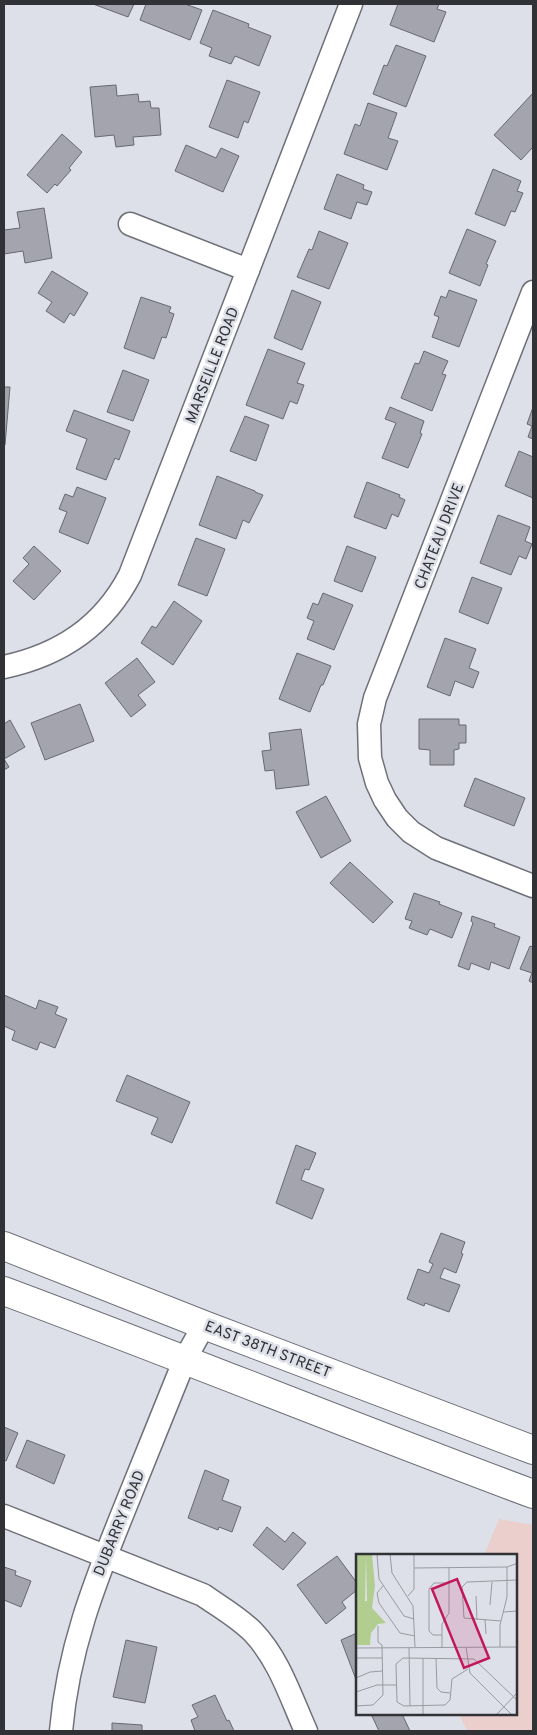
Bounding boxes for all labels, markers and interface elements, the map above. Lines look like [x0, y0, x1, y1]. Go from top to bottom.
street label: MARSEILLE ROAD [182, 305, 244, 426]
street label: CHATEAU DRIVE [411, 481, 469, 592]
street label: EAST 38TH STREET [202, 1318, 333, 1383]
street label: DUBARRY ROAD [91, 1468, 150, 1579]
inset map [356, 1554, 517, 1715]

